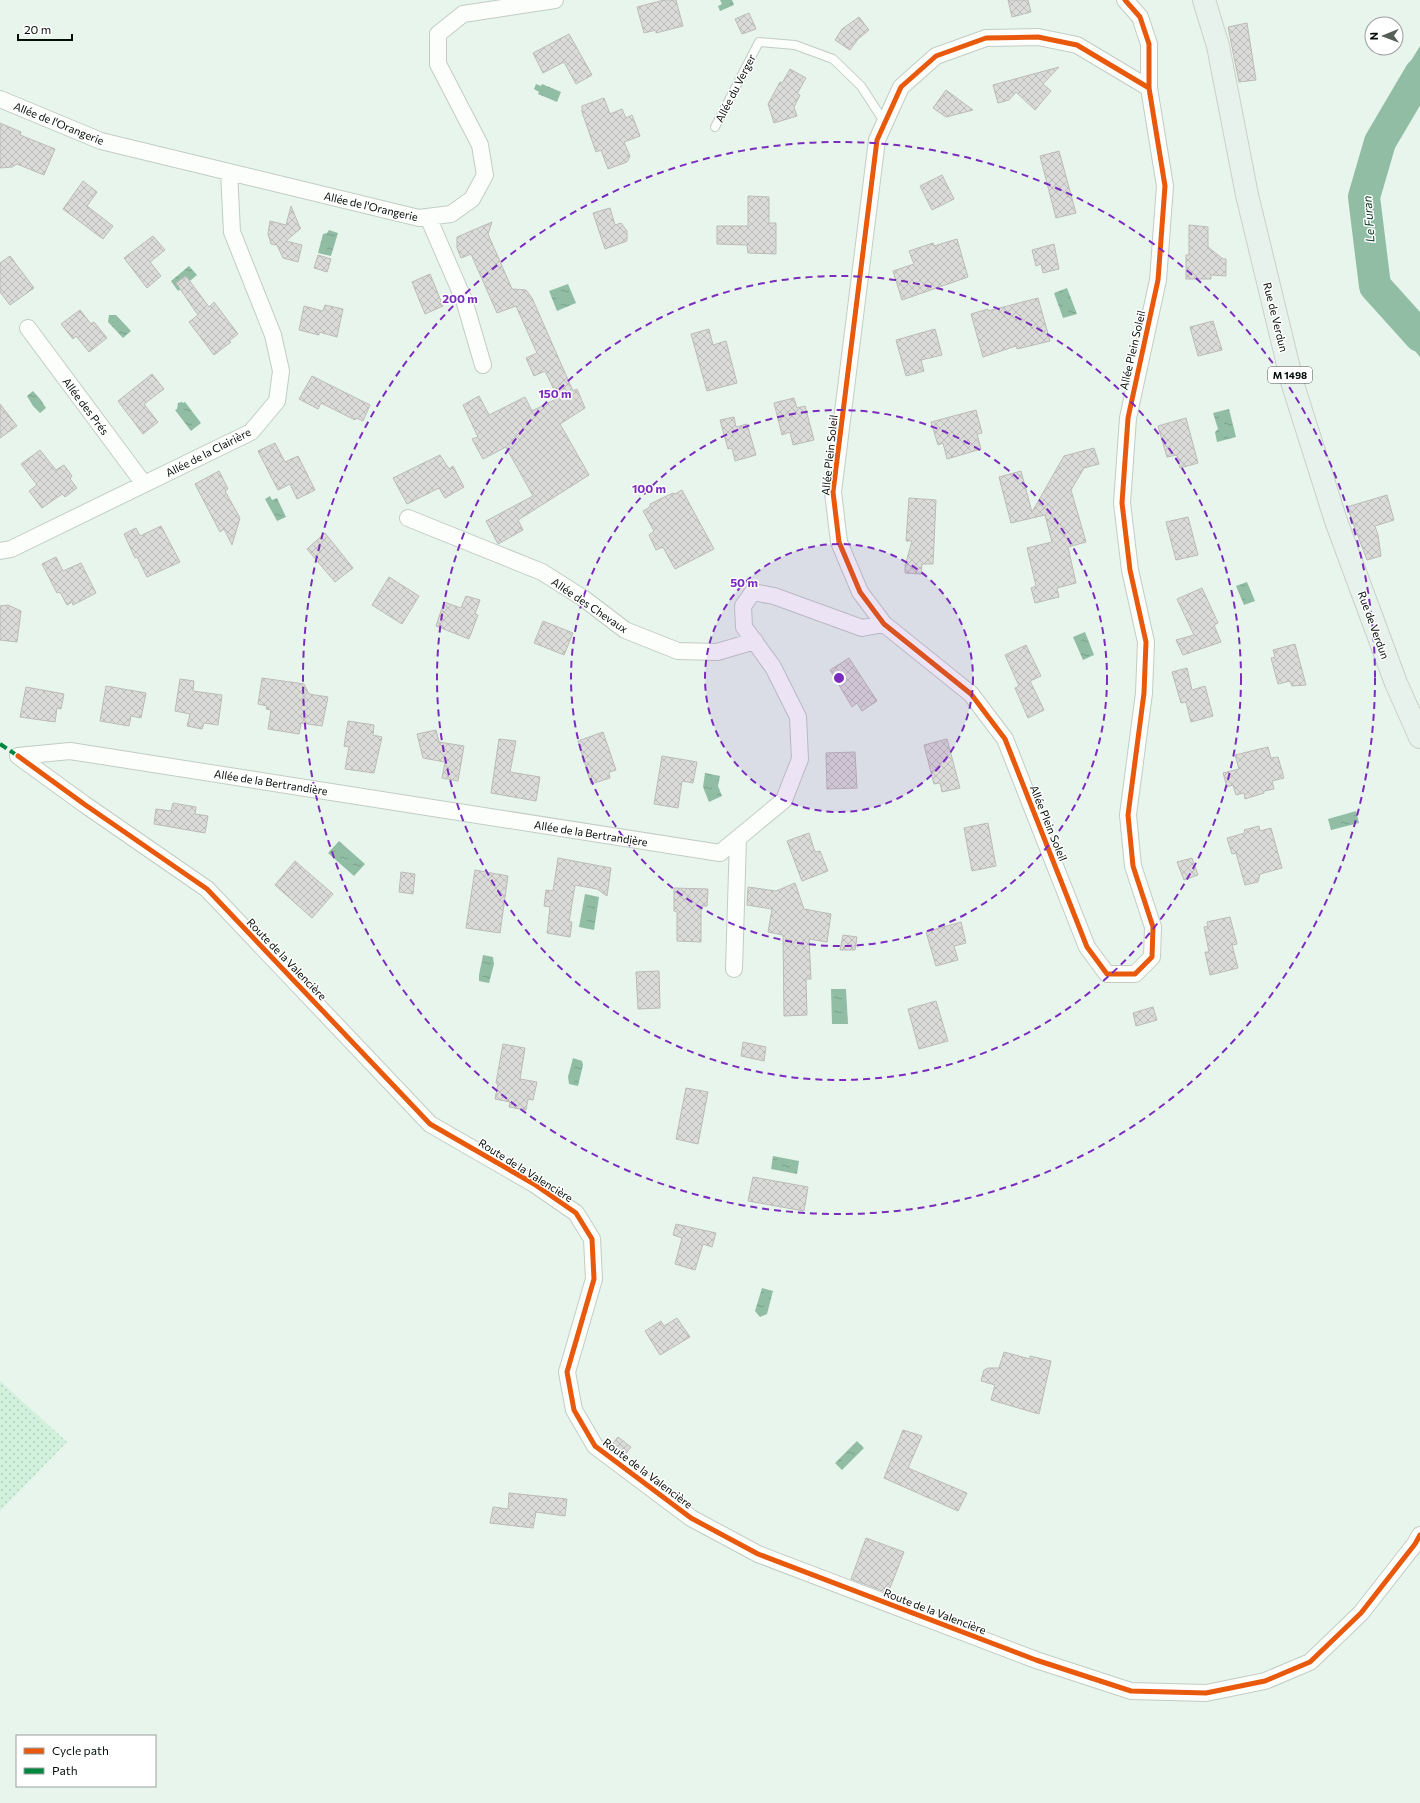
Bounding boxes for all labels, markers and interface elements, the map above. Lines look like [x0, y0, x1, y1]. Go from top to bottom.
scale bar [18, 16, 72, 42]
north arrow [1364, 16, 1404, 56]
text: 20 m [24, 22, 51, 36]
text: N [1367, 32, 1380, 40]
street label: Allée du Verger [712, 51, 758, 124]
street label: Allée de l'Orangerie [12, 99, 106, 147]
street label: Allée de l'Orangerie [323, 189, 420, 223]
water label: Le Furan [1359, 195, 1377, 243]
street label: Rue de Verdun [1261, 281, 1291, 353]
text: 200 m [442, 291, 478, 305]
street label: Allée Plein Soleil [1117, 309, 1147, 391]
road number: M 1498 [1268, 367, 1312, 383]
street label: Allée des Prés [60, 375, 112, 437]
text: 150 m [538, 386, 572, 400]
street label: Allée Plein Soleil [818, 414, 840, 496]
street label: Allée de la Clairière [163, 425, 253, 479]
text: 100 m [632, 481, 666, 495]
street label: Allée des Chevaux [549, 575, 631, 635]
text: 50 m [730, 575, 758, 589]
street label: Rue de Verdun [1356, 589, 1392, 661]
centre of rings [832, 671, 846, 685]
street label: Allée de la Bertrandière [213, 767, 329, 797]
street label: Allée Plein Soleil [1028, 783, 1070, 863]
street label: Allée de la Bertrandière [533, 818, 649, 848]
street label: Route de la Valencière [245, 915, 330, 1003]
street label: Route de la Valencière [476, 1136, 576, 1204]
street label: Route de la Valencière [601, 1435, 695, 1511]
street label: Route de la Valencière [882, 1585, 988, 1637]
legend [16, 1735, 156, 1787]
text: Cycle path [52, 1743, 109, 1757]
text: Path [52, 1763, 78, 1777]

